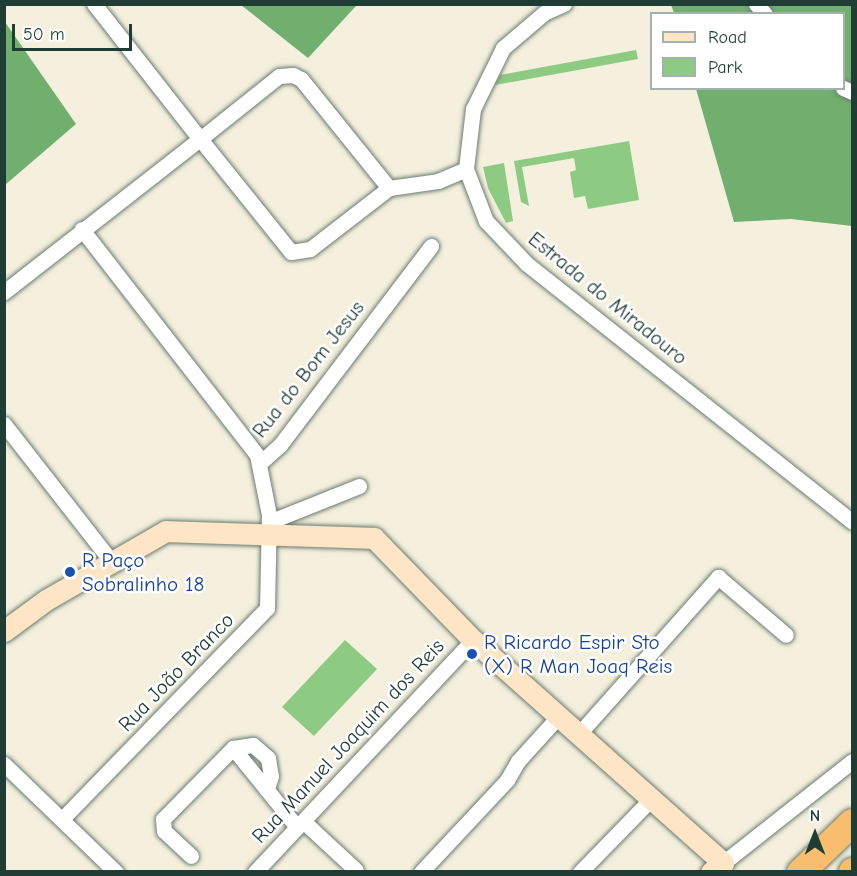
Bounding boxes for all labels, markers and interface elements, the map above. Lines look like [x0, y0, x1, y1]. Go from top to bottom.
scale bar [15, 12, 135, 50]
legend [650, 12, 845, 90]
text: 50 m [23, 24, 65, 45]
text: Road [708, 27, 747, 48]
text: Park [708, 57, 742, 78]
street label: Estrada do Miradouro [523, 226, 693, 370]
street label: Rua do Bom Jesus [247, 295, 369, 443]
place label: R Paço Sobralinho 18 [82, 547, 204, 597]
marker: R Paço Sobralinho 18 [63, 565, 77, 579]
street label: Rua João Branco [113, 607, 239, 737]
place label: R Ricardo Espir Sto (X) R Man Joaq Reis [484, 629, 672, 679]
street label: Rua Manuel Joaquim dos Reis [247, 634, 449, 848]
marker: R Ricardo Espir Sto (X) R Man Joaq Reis [465, 647, 479, 661]
north arrow [785, 804, 845, 864]
text: N [810, 807, 820, 825]

